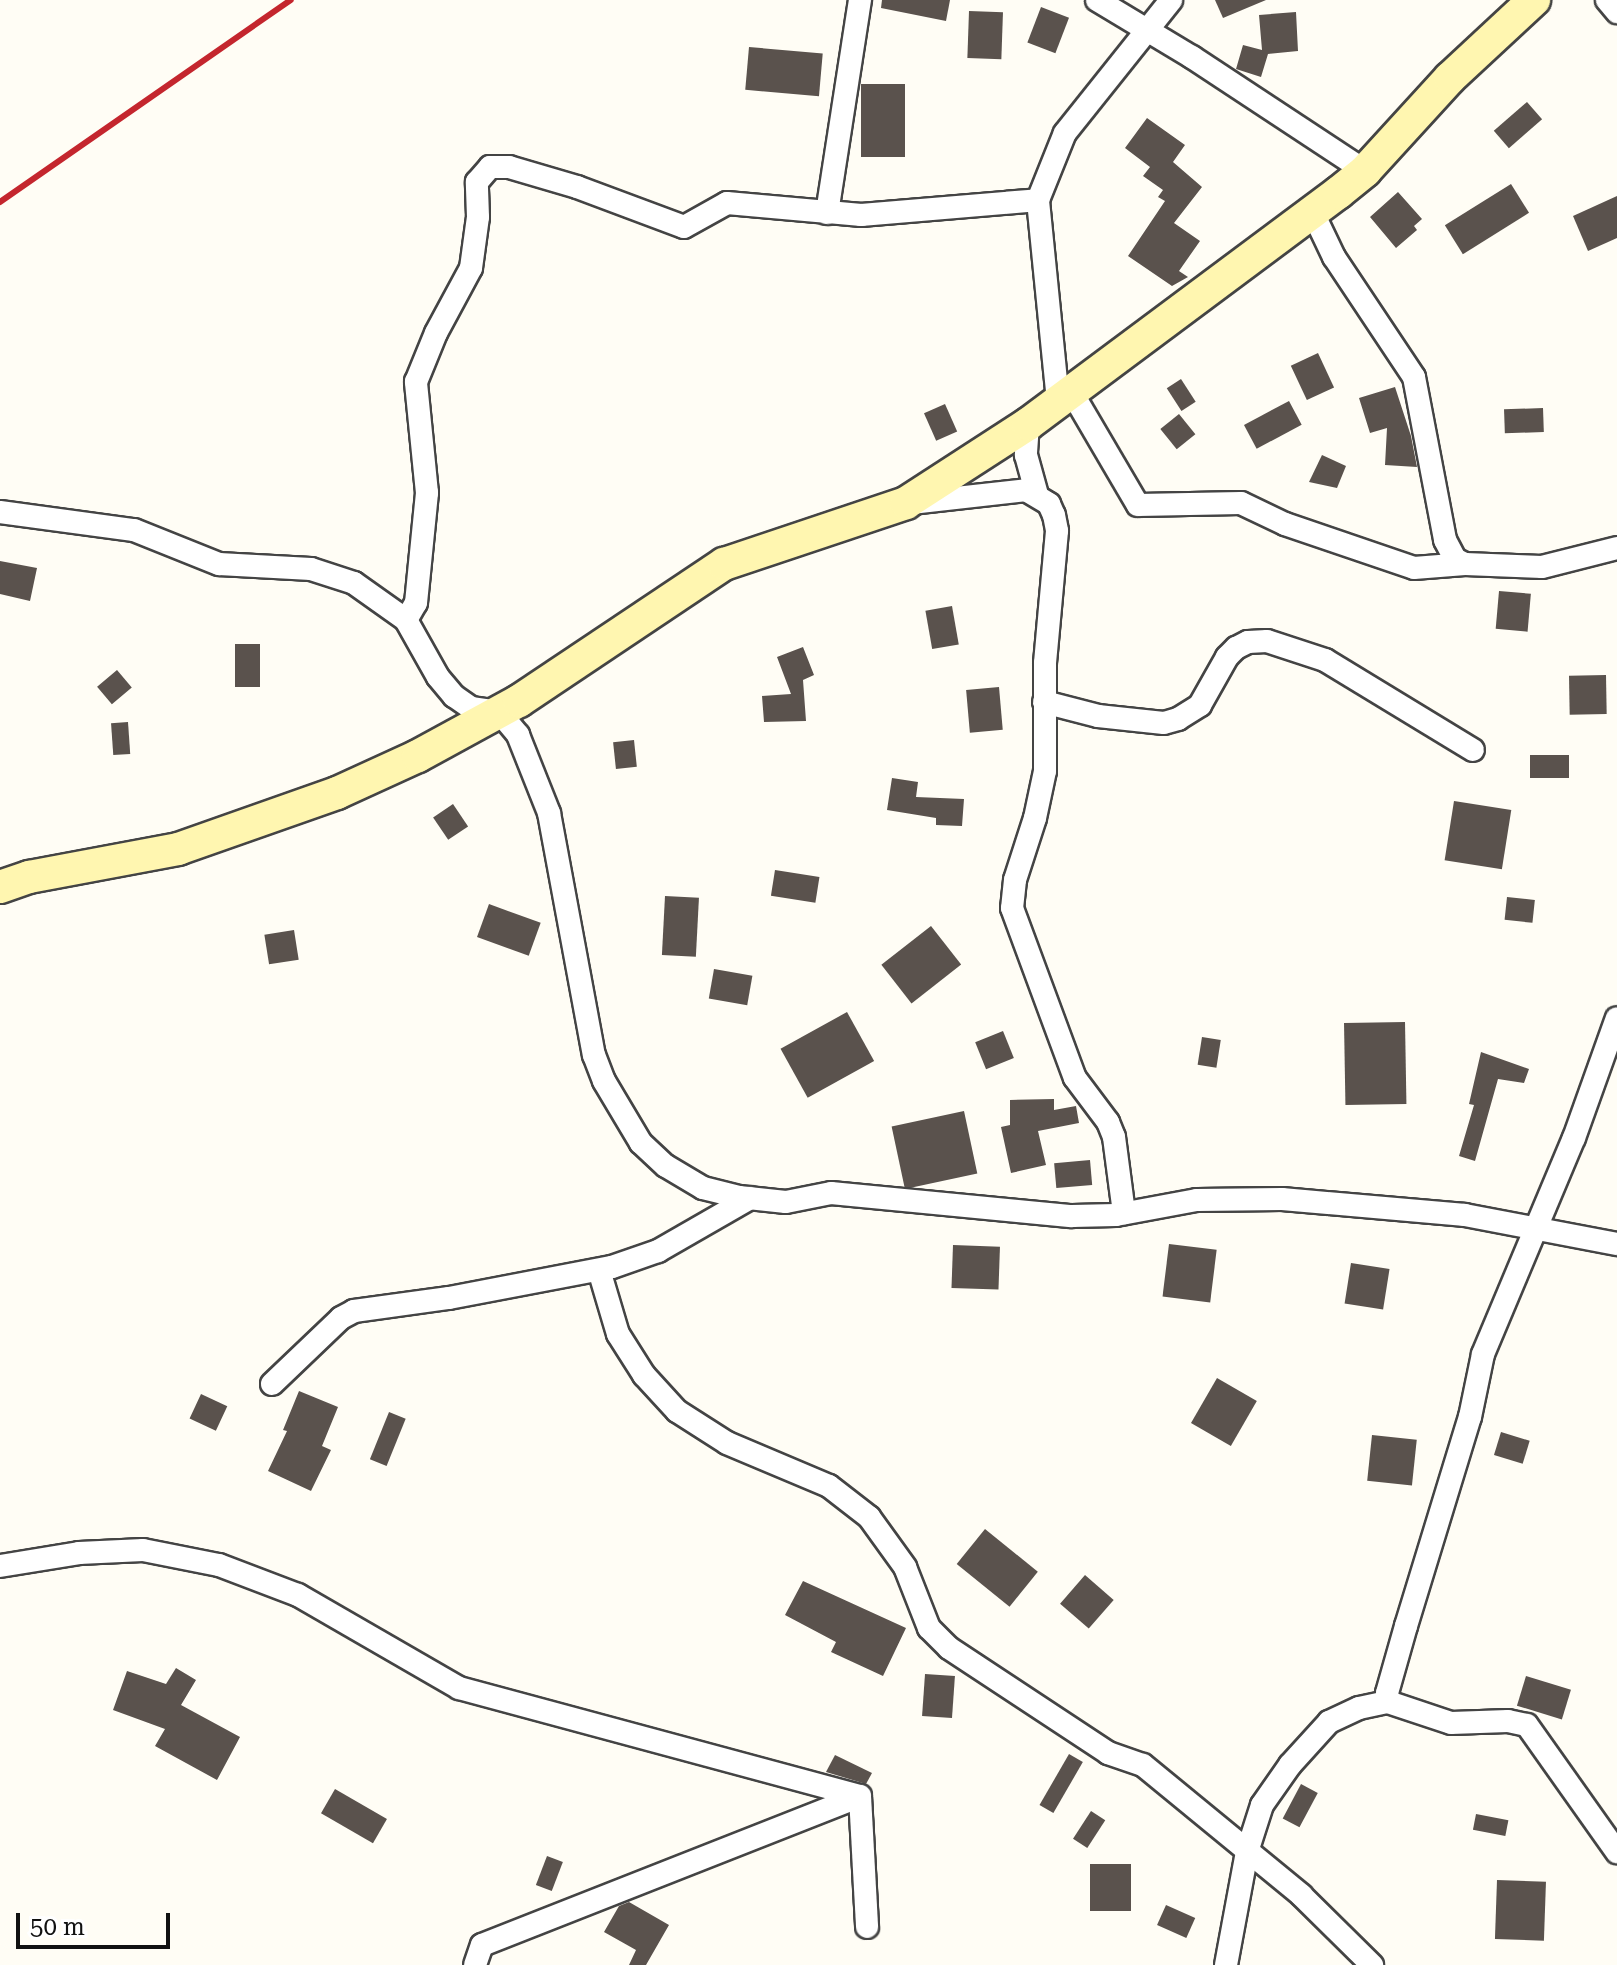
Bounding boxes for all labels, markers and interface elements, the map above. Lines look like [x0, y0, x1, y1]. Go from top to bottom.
scale bar [20, 1897, 174, 1947]
text: 50 m [30, 1913, 85, 1941]

